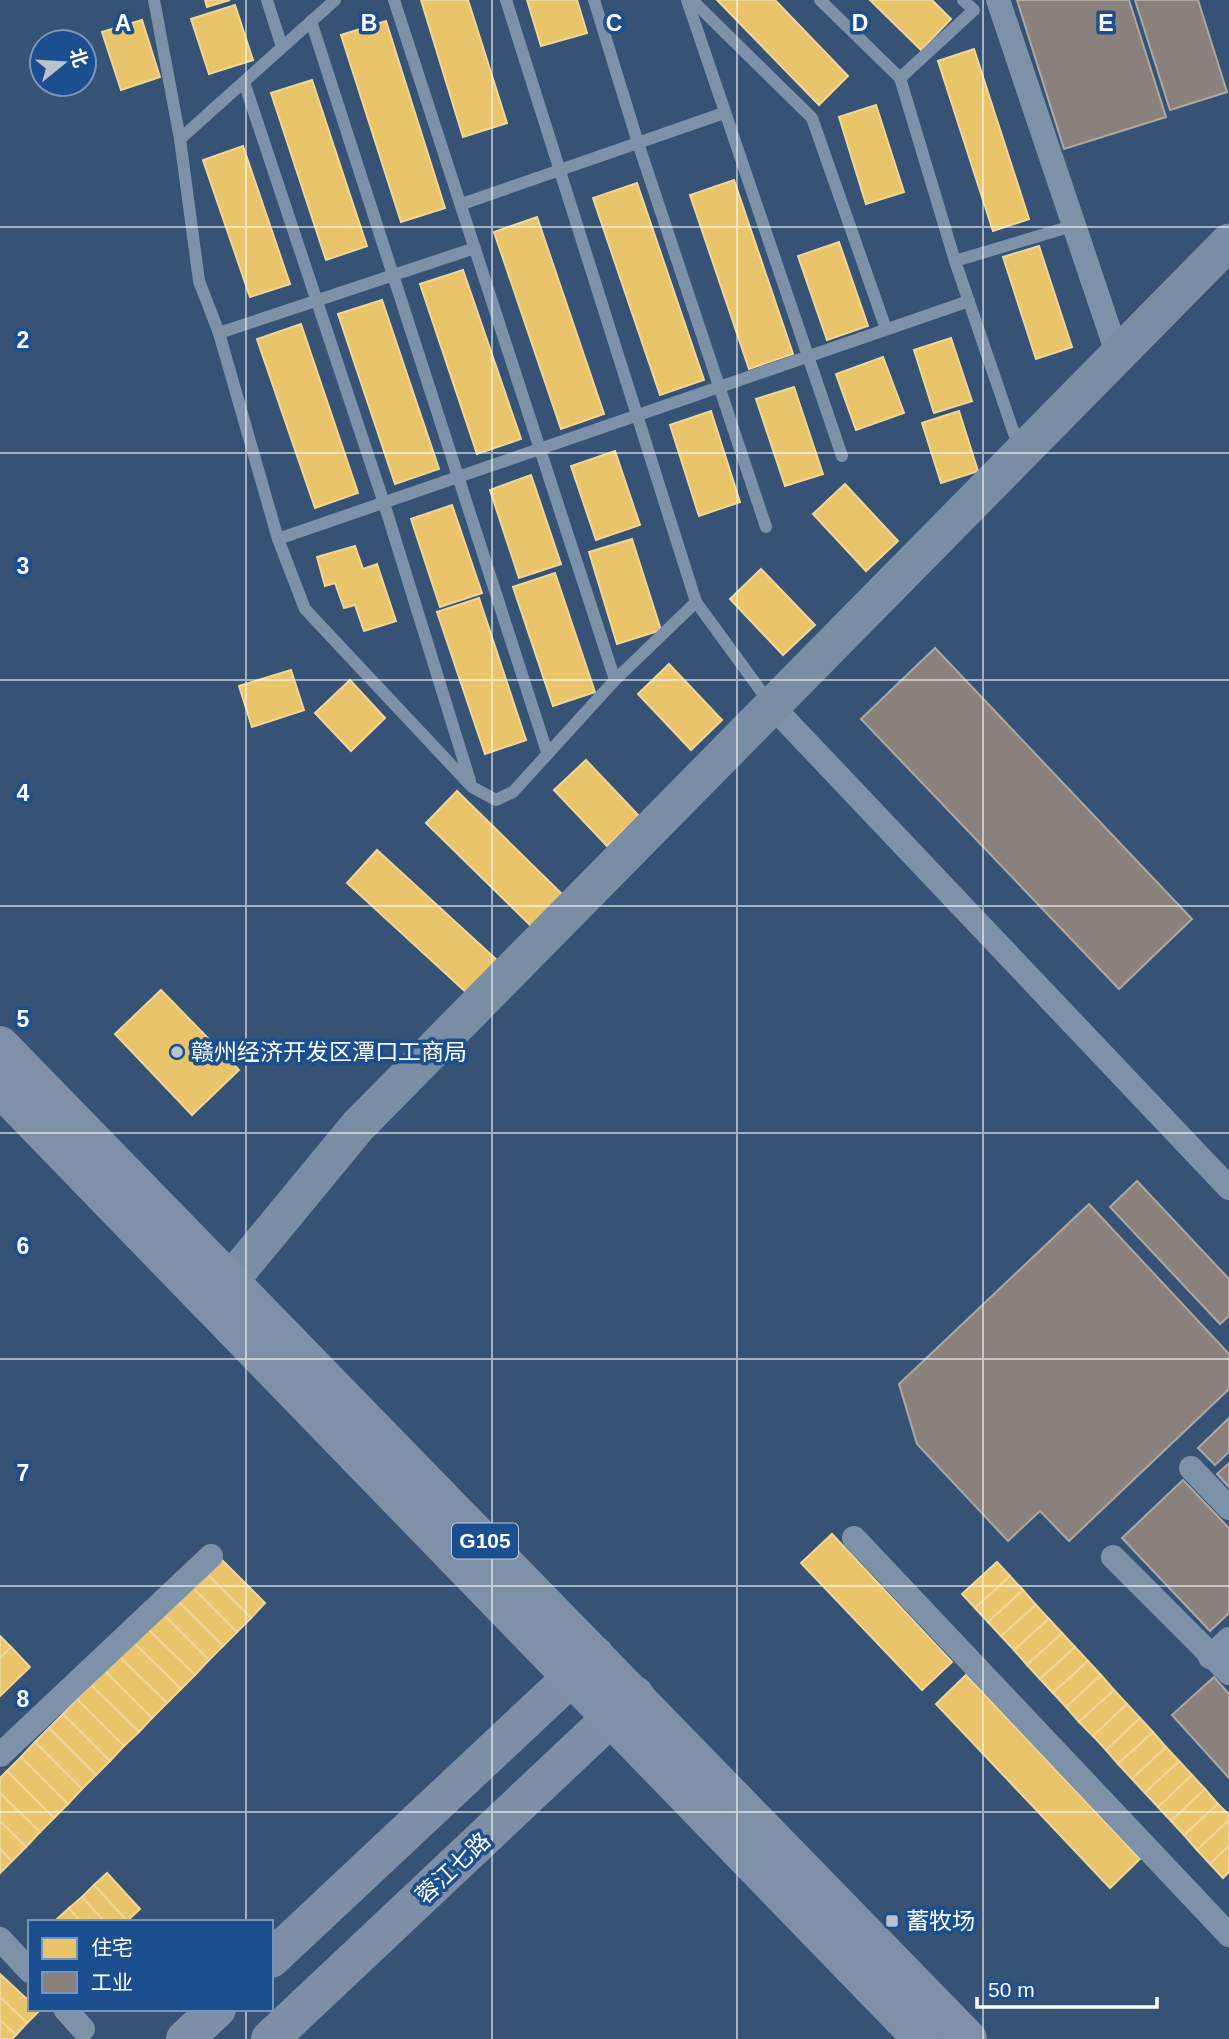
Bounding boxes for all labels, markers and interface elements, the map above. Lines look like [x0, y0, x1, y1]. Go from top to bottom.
text: A [115, 10, 131, 36]
text: B [361, 10, 377, 36]
text: C [606, 10, 622, 36]
text: D [852, 10, 868, 36]
text: E [1098, 10, 1114, 36]
north arrow [28, 28, 98, 98]
text: 北 [66, 46, 92, 70]
text: 2 [17, 327, 29, 353]
text: 3 [17, 553, 29, 579]
text: 4 [17, 780, 30, 806]
text: 5 [17, 1006, 30, 1032]
place label: 赣州经济开发区潭口工商局 [191, 1039, 467, 1065]
marker: 赣州经济开发区潭口工商局 [169, 1044, 185, 1060]
text: 6 [17, 1233, 29, 1259]
text: 7 [17, 1460, 29, 1486]
road number: G105 [452, 1524, 518, 1558]
text: 8 [17, 1686, 30, 1712]
street label: 蓉江七路 [410, 1827, 496, 1909]
place label: 蓄牧场 [906, 1908, 975, 1934]
marker: 蓄牧场 [884, 1913, 900, 1929]
legend [28, 1920, 273, 2011]
text: 住宅 [91, 1936, 133, 1959]
scale bar [977, 1966, 1157, 2010]
text: 工业 [91, 1971, 133, 1994]
text: 50 m [988, 1978, 1035, 2001]

